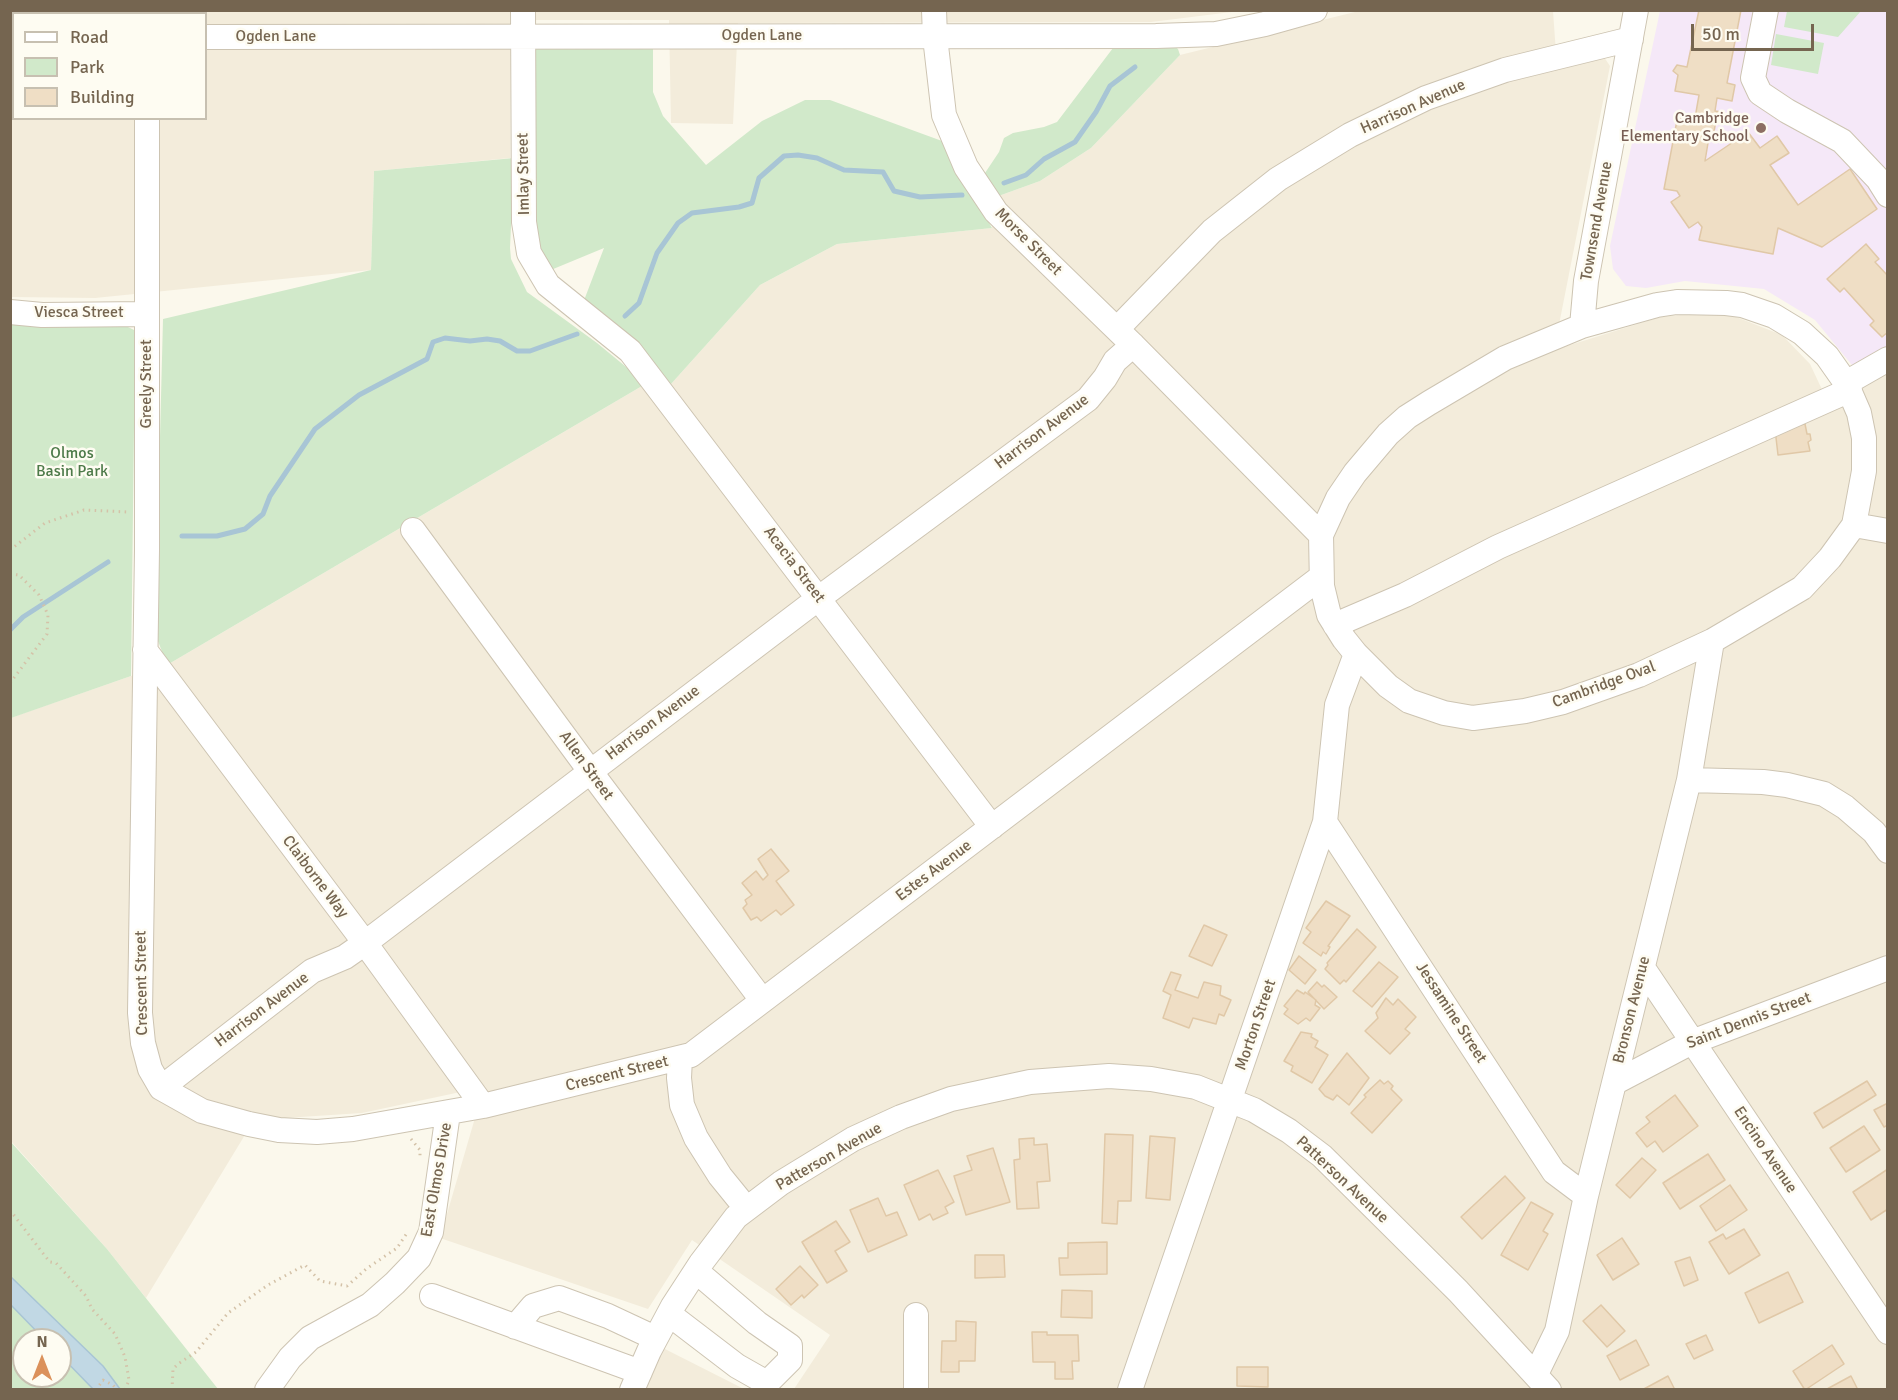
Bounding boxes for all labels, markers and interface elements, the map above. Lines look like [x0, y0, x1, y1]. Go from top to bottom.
legend [12, 12, 207, 120]
scale bar [1694, 12, 1817, 50]
text: 50 m [1702, 23, 1740, 45]
text: Road [70, 26, 109, 48]
street label: Ogden Lane [722, 26, 802, 46]
street label: Ogden Lane [236, 27, 316, 47]
text: Park [70, 56, 105, 78]
street label: Harrison Avenue [1358, 75, 1468, 139]
text: Building [70, 86, 134, 108]
place label: Cambridge Elementary School [1620, 109, 1749, 147]
marker: Cambridge Elementary School [1754, 121, 1768, 135]
street label: Imlay Street [514, 132, 534, 216]
street label: Townsend Avenue [1577, 160, 1617, 282]
street label: Morse Street [990, 204, 1066, 280]
street label: Viesca Street [34, 303, 124, 323]
street label: Greely Street [137, 339, 157, 429]
street label: Harrison Avenue [991, 390, 1093, 474]
park label: Olmos Basin Park [36, 444, 108, 482]
street label: Acacia Street [759, 523, 829, 607]
street label: Cambridge Oval [1550, 657, 1658, 713]
street label: Harrison Avenue [602, 681, 704, 765]
street label: Allen Street [555, 728, 617, 804]
street label: Claiborne Way [278, 832, 352, 922]
street label: Estes Avenue [892, 836, 976, 906]
street label: Crescent Street [131, 930, 153, 1036]
street label: Bronson Avenue [1609, 954, 1655, 1066]
street label: Jessamine Street [1411, 959, 1491, 1067]
street label: Harrison Avenue [211, 968, 313, 1052]
street label: Morton Street [1231, 977, 1281, 1073]
street label: Saint Dennis Street [1684, 988, 1814, 1054]
street label: Crescent Street [564, 1052, 670, 1096]
street label: Encino Avenue [1729, 1103, 1801, 1197]
street label: Patterson Avenue [773, 1119, 885, 1195]
street label: East Olmos Drive [417, 1121, 457, 1239]
street label: Patterson Avenue [1292, 1132, 1392, 1228]
north arrow [12, 1328, 72, 1388]
text: N [36, 1332, 48, 1352]

